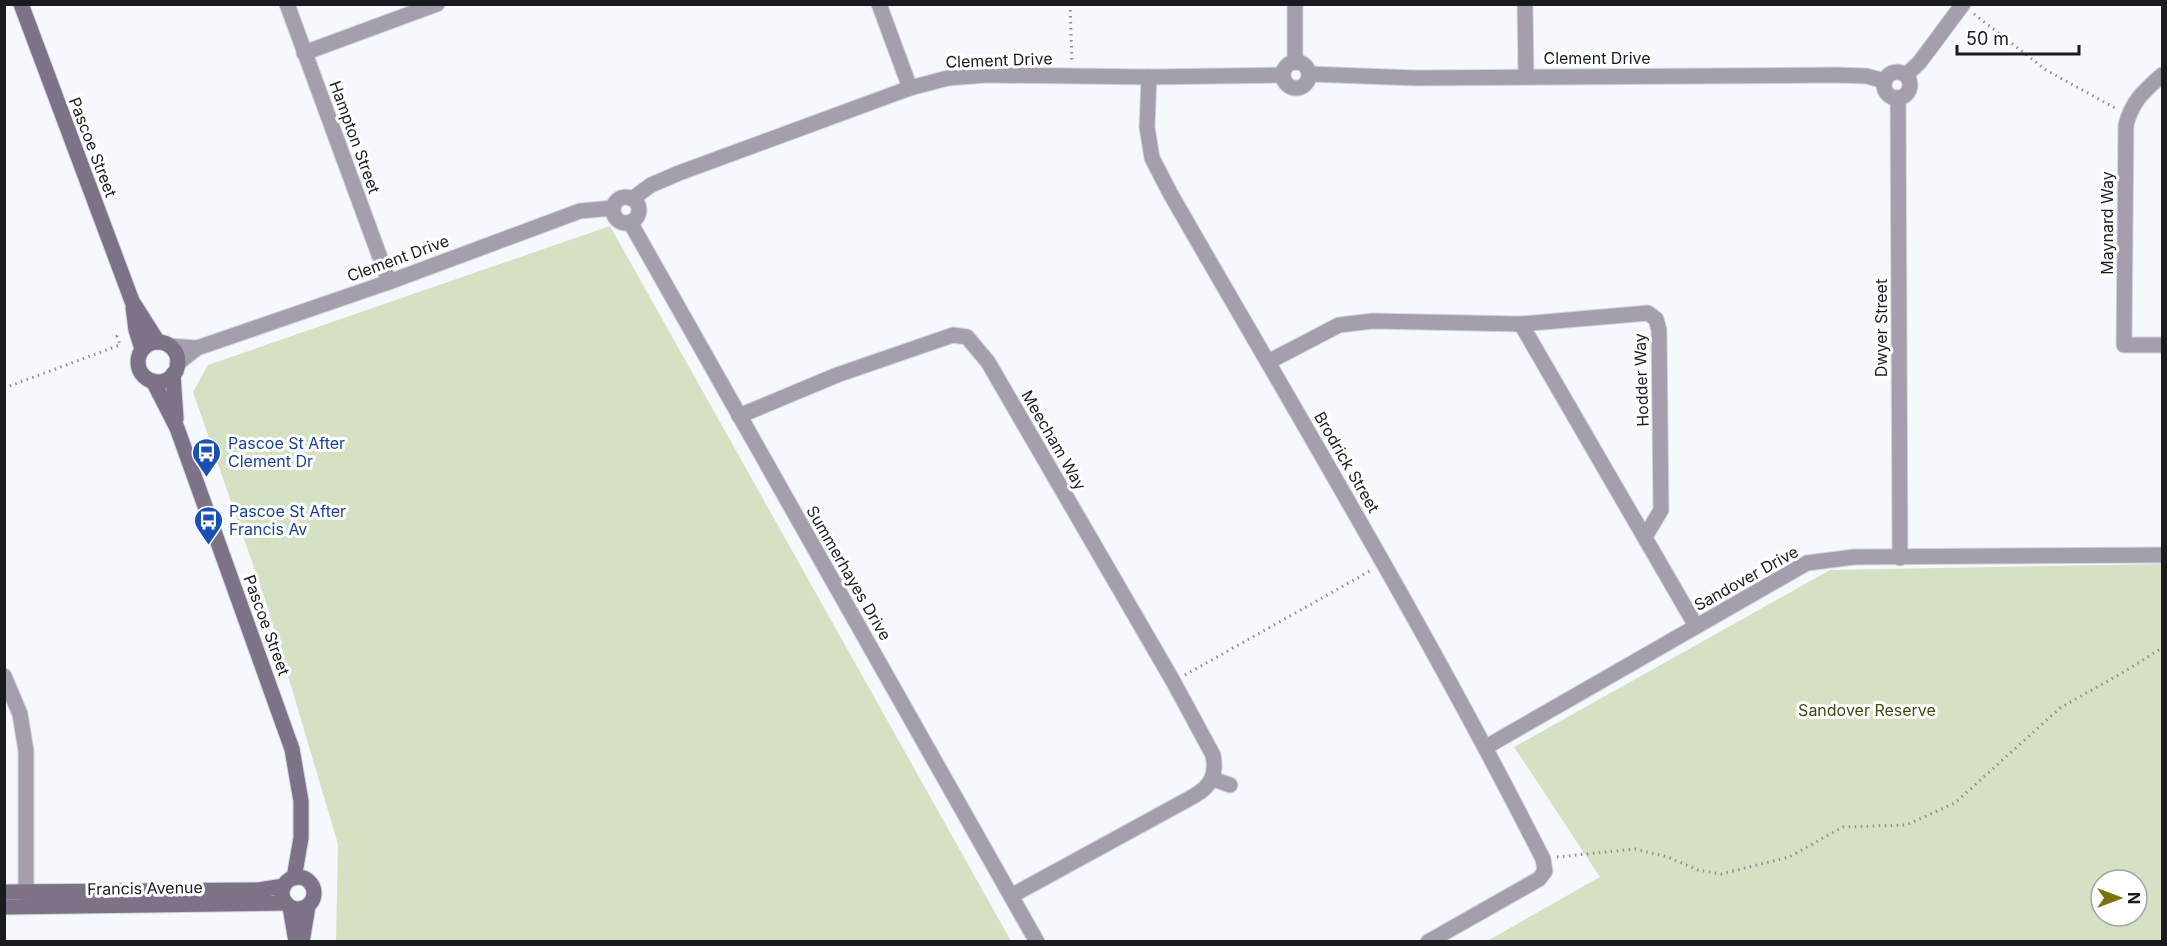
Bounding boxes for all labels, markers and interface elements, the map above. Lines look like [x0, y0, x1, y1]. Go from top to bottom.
scale bar [1957, 18, 2078, 56]
text: 50 m [1966, 28, 2009, 49]
street label: Clement Drive [945, 48, 1053, 72]
street label: Clement Drive [1543, 48, 1651, 68]
street label: Hampton Street [325, 78, 385, 196]
street label: Pascoe Street [65, 94, 121, 200]
street label: Maynard Way [2097, 171, 2117, 275]
street label: Clement Drive [344, 230, 452, 286]
street label: Dwyer Street [1871, 279, 1891, 377]
street label: Hodder Way [1629, 333, 1653, 427]
street label: Meecham Way [1017, 387, 1091, 493]
street label: Brodrick Street [1310, 408, 1384, 516]
place label: Pascoe St After Clement Dr [228, 433, 345, 471]
bus stop icon: Pascoe St After Clement Dr [191, 436, 223, 478]
place label: Pascoe St After Francis Av [229, 501, 346, 539]
street label: Summerhayes Drive [802, 502, 896, 644]
bus stop icon: Pascoe St After Francis Av [192, 504, 224, 546]
street label: Sandover Drive [1690, 541, 1802, 615]
street label: Pascoe Street [240, 572, 294, 678]
park label: Sandover Reserve [1798, 700, 1936, 720]
north arrow [2089, 868, 2149, 928]
street label: Francis Avenue [87, 877, 203, 899]
text: N [2124, 892, 2144, 904]

